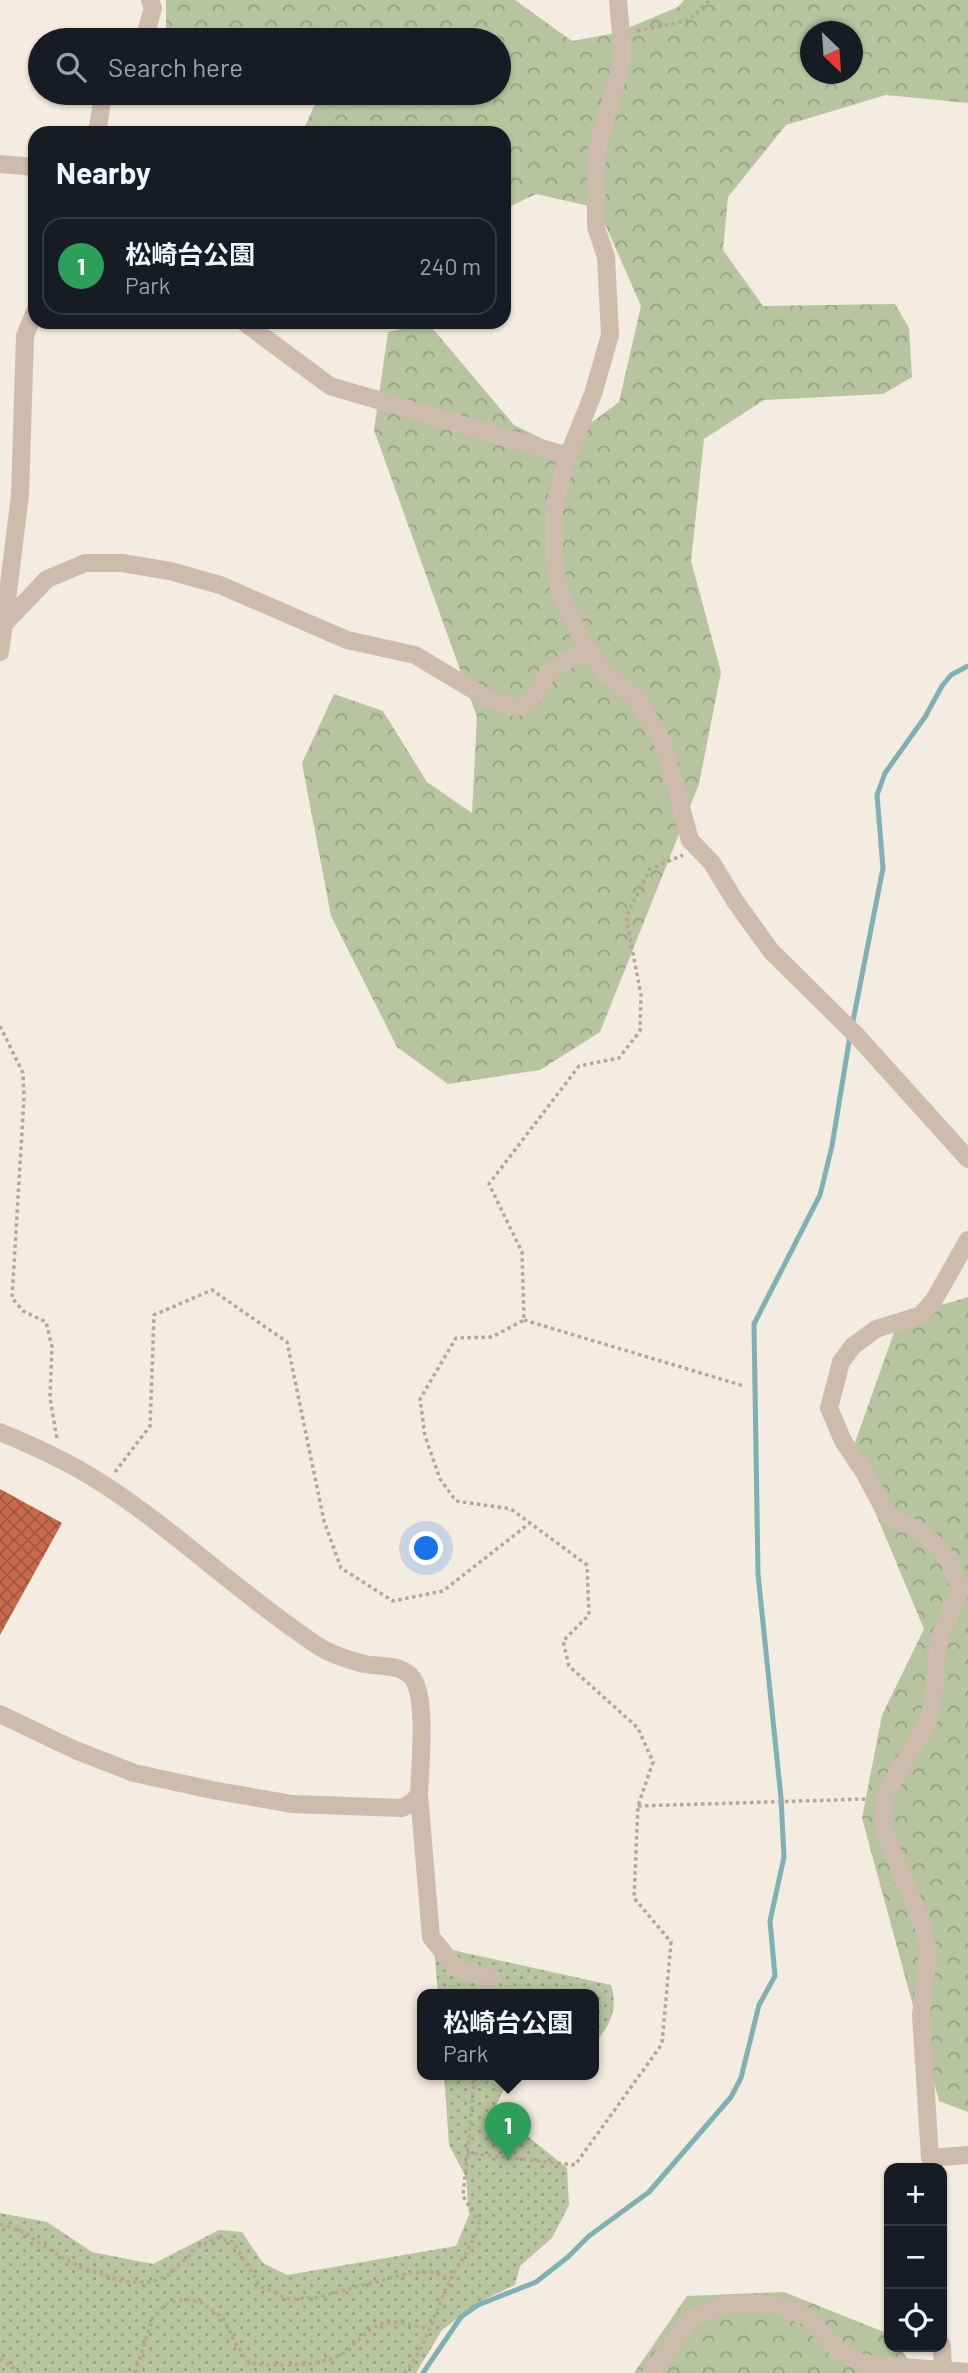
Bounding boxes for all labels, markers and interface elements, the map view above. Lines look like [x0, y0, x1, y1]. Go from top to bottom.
north arrow [800, 21, 863, 84]
search box [28, 28, 511, 105]
icon: search [52, 48, 90, 86]
text: Search here [108, 51, 243, 82]
text: Nearby [56, 154, 151, 190]
text: 松崎台公園 [125, 238, 255, 269]
text: 1 [77, 252, 85, 280]
text: 240 m [419, 252, 481, 280]
text: Park [125, 271, 170, 299]
your location [409, 1531, 443, 1565]
popup [417, 1989, 599, 2080]
text: 松崎台公園 [443, 2006, 573, 2037]
text: Park [443, 2039, 488, 2067]
pin: 1 [485, 2102, 531, 2160]
map controls [884, 2163, 947, 2352]
button: + [884, 2163, 947, 2226]
button: − [884, 2226, 947, 2289]
button: locate [884, 2289, 947, 2352]

